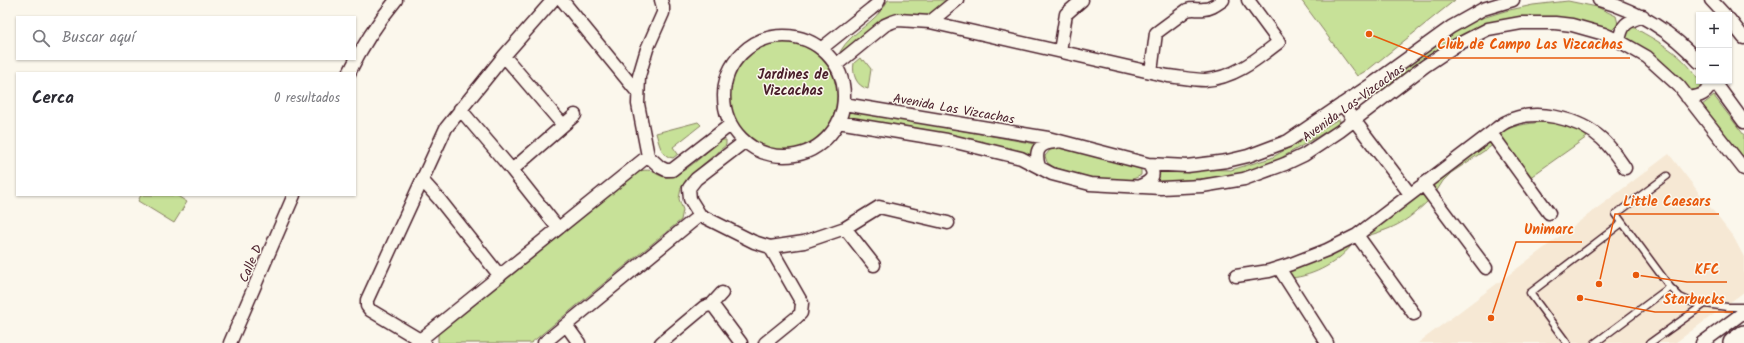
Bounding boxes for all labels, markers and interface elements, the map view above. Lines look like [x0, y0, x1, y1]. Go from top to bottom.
map controls [1696, 12, 1732, 84]
button: + [1696, 12, 1732, 48]
search box [16, 16, 356, 60]
text: Buscar aquí [62, 26, 135, 50]
icon: search [30, 27, 52, 49]
callout: Club de Campo Las Vizcachas [1429, 32, 1630, 58]
text: Club de Campo Las Vizcachas [1437, 34, 1623, 56]
button: − [1696, 48, 1732, 84]
street label: Avenida Las Vizcachas [1298, 58, 1410, 148]
district label: Jardines de Vizcachas [757, 64, 829, 102]
text: Cerca [32, 85, 74, 112]
text: 0 resultados [274, 88, 340, 109]
street label: Avenida Las Vizcachas [891, 88, 1017, 131]
callout: Little Caesars [1615, 188, 1719, 214]
text: Little Caesars [1623, 191, 1711, 213]
callout: Unimarc [1516, 216, 1582, 242]
text: Unimarc [1524, 219, 1574, 241]
street label: Calle D [234, 241, 269, 286]
callout: KFC [1687, 256, 1727, 282]
text: KFC [1695, 259, 1719, 281]
callout: Starbucks [1655, 286, 1733, 312]
text: Starbucks [1663, 289, 1725, 311]

